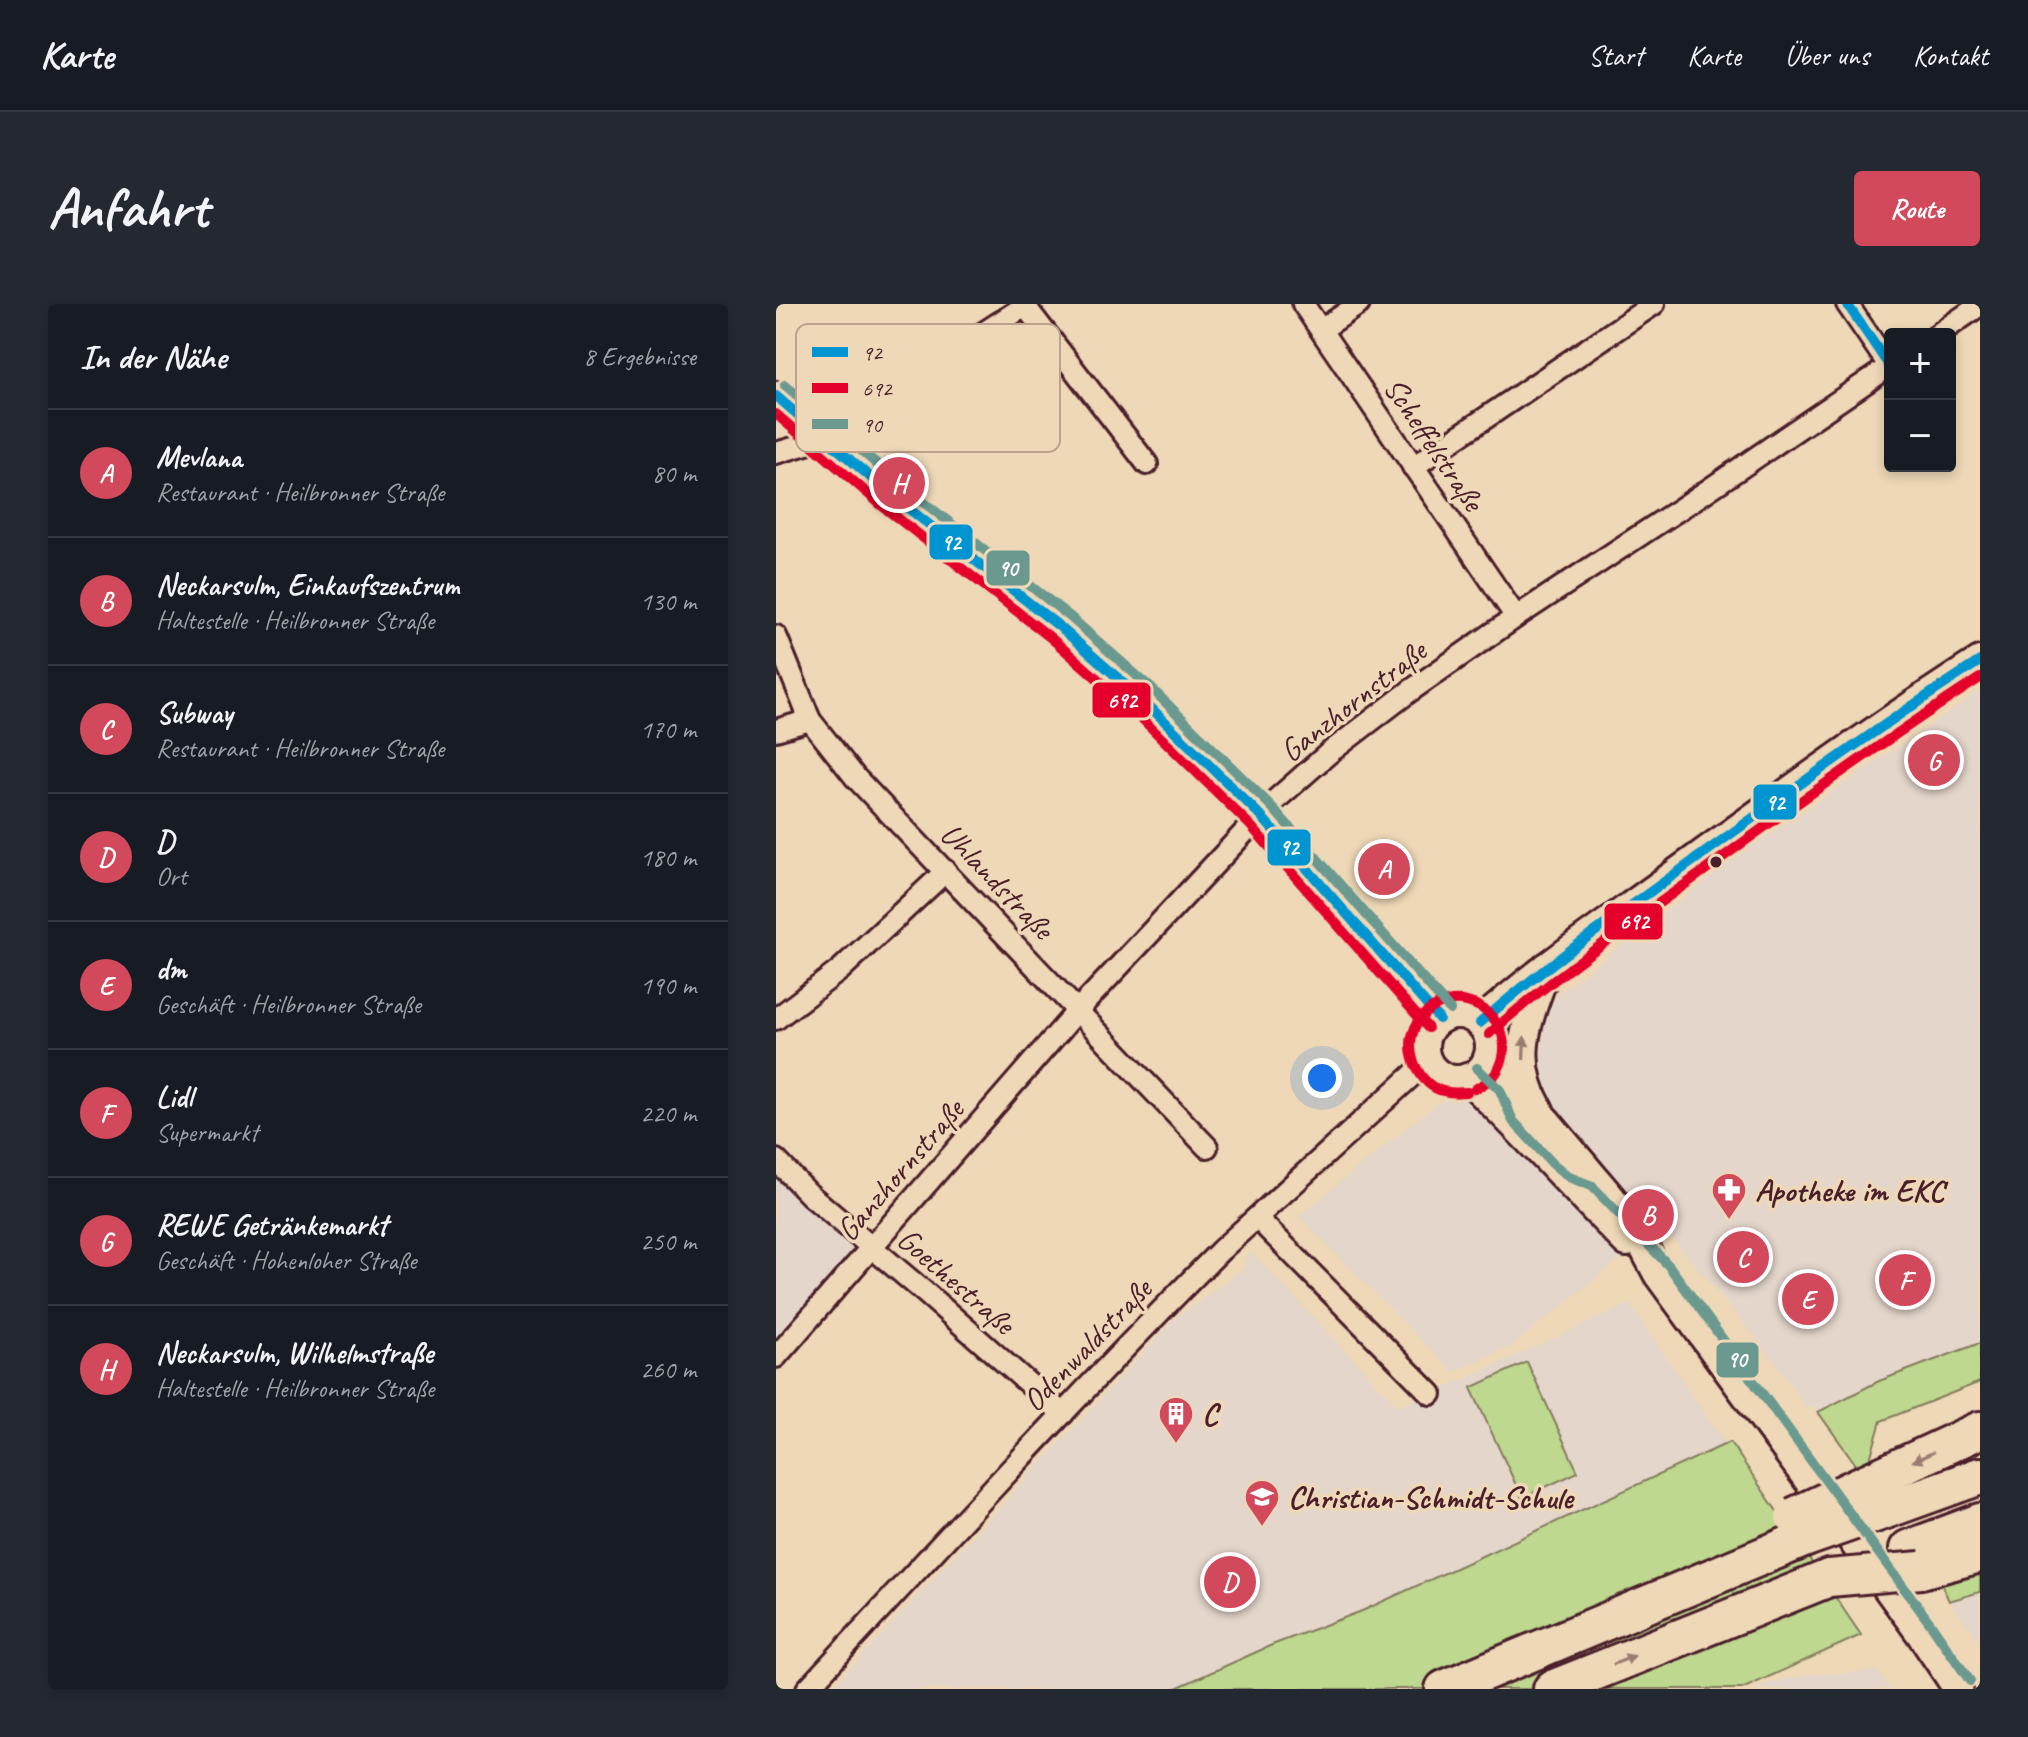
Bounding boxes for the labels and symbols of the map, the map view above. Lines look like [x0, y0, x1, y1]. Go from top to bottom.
legend [796, 324, 1060, 452]
text: 92 [862, 339, 884, 367]
street label: Scheffelstraße [1374, 369, 1495, 521]
text: 692 [862, 375, 894, 403]
text: 90 [862, 411, 884, 439]
pin: H [873, 453, 925, 513]
line badge: 92 [928, 523, 974, 561]
text: 92 [941, 529, 963, 557]
line badge: 90 [985, 549, 1031, 587]
text: 90 [998, 555, 1020, 583]
street label: Ganzhornstraße [1271, 629, 1437, 771]
line badge: 692 [1091, 681, 1152, 719]
text: 692 [1107, 687, 1139, 715]
pin: G [1908, 730, 1960, 790]
line badge: 92 [1752, 783, 1798, 821]
text: 92 [1765, 789, 1787, 817]
street label: Uhlandstraße [931, 814, 1064, 950]
line badge: 92 [1266, 828, 1312, 867]
text: 92 [1279, 834, 1301, 862]
pin: A [1358, 839, 1410, 899]
unlabelled marker [1708, 854, 1724, 870]
line badge: 692 [1603, 902, 1664, 941]
text: 692 [1619, 908, 1651, 936]
one-way arrow [1518, 1035, 1531, 1061]
your location [1302, 1058, 1342, 1098]
street label: Ganzhornstraße [827, 1089, 975, 1250]
place label: Apotheke im EKC [1755, 1170, 1948, 1211]
pharmacy icon: Apotheke im EKC [1710, 1171, 1748, 1221]
pin: B [1622, 1185, 1674, 1245]
street label: Goethestraße [889, 1219, 1025, 1345]
pin: C [1717, 1227, 1769, 1287]
pin: F [1879, 1250, 1931, 1310]
street label: Odenwaldstraße [1013, 1268, 1163, 1420]
pin: E [1782, 1269, 1834, 1329]
line badge: 90 [1715, 1341, 1760, 1379]
text: 90 [1727, 1346, 1749, 1374]
place label: C [1202, 1394, 1222, 1435]
building icon: C [1157, 1395, 1195, 1445]
one-way arrow [1911, 1450, 1934, 1464]
place label: Christian-Schmidt-Schule [1288, 1477, 1575, 1518]
school or university icon: Christian-Schmidt-Schule [1243, 1478, 1281, 1528]
pin: D [1204, 1552, 1256, 1612]
one-way arrow [1612, 1653, 1636, 1666]

